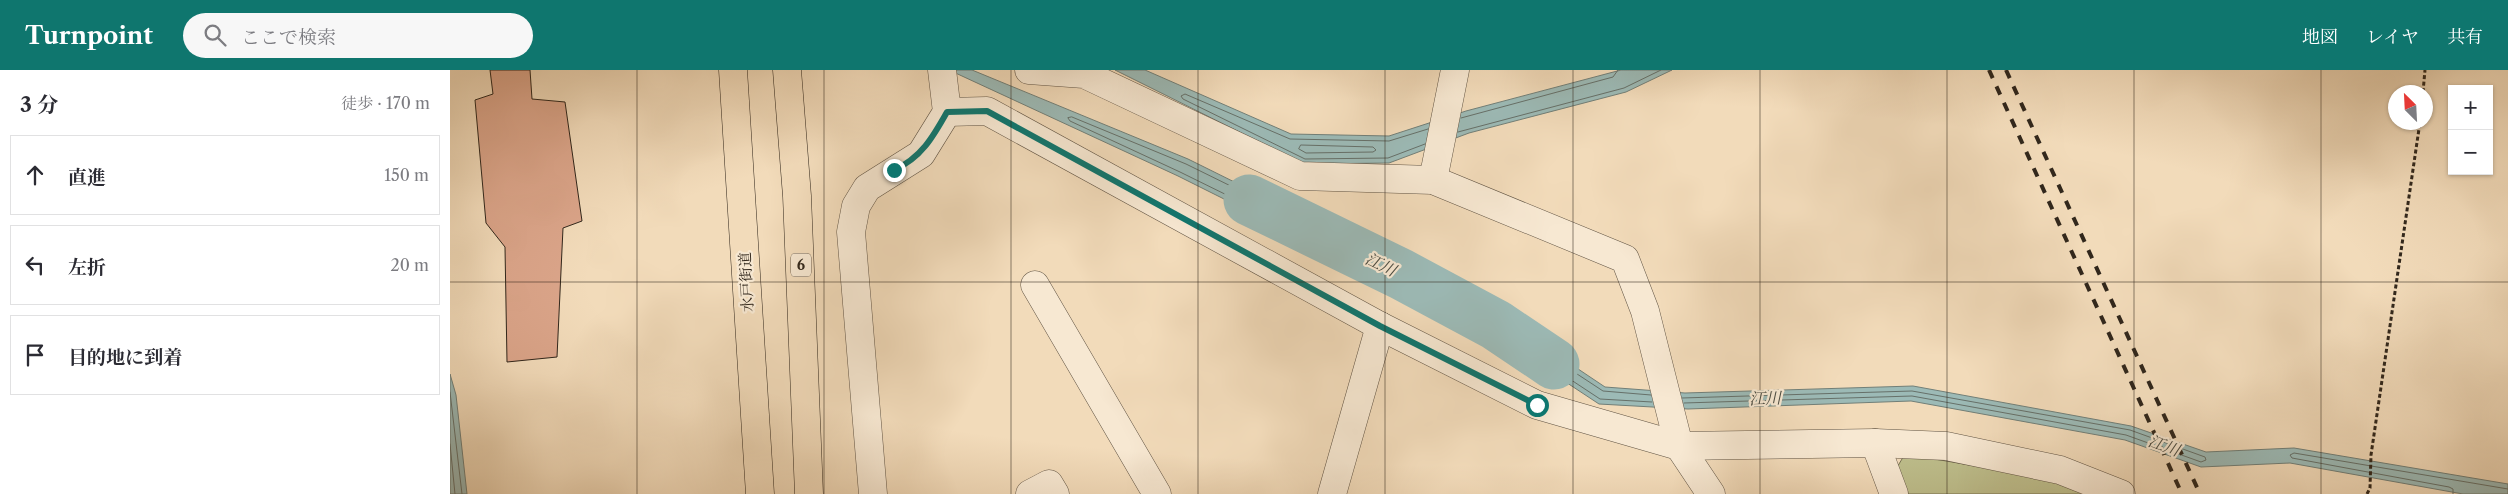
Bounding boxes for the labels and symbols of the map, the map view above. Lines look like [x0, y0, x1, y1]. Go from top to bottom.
north arrow [2388, 85, 2433, 130]
route end [883, 159, 906, 182]
water label: 江川 [1362, 248, 1402, 281]
street label: 水戸街道 [735, 252, 757, 312]
road number: 6 [791, 254, 811, 276]
water label: 江川 [1749, 387, 1783, 409]
route start [1526, 394, 1549, 417]
water label: 江川 [2146, 430, 2184, 461]

